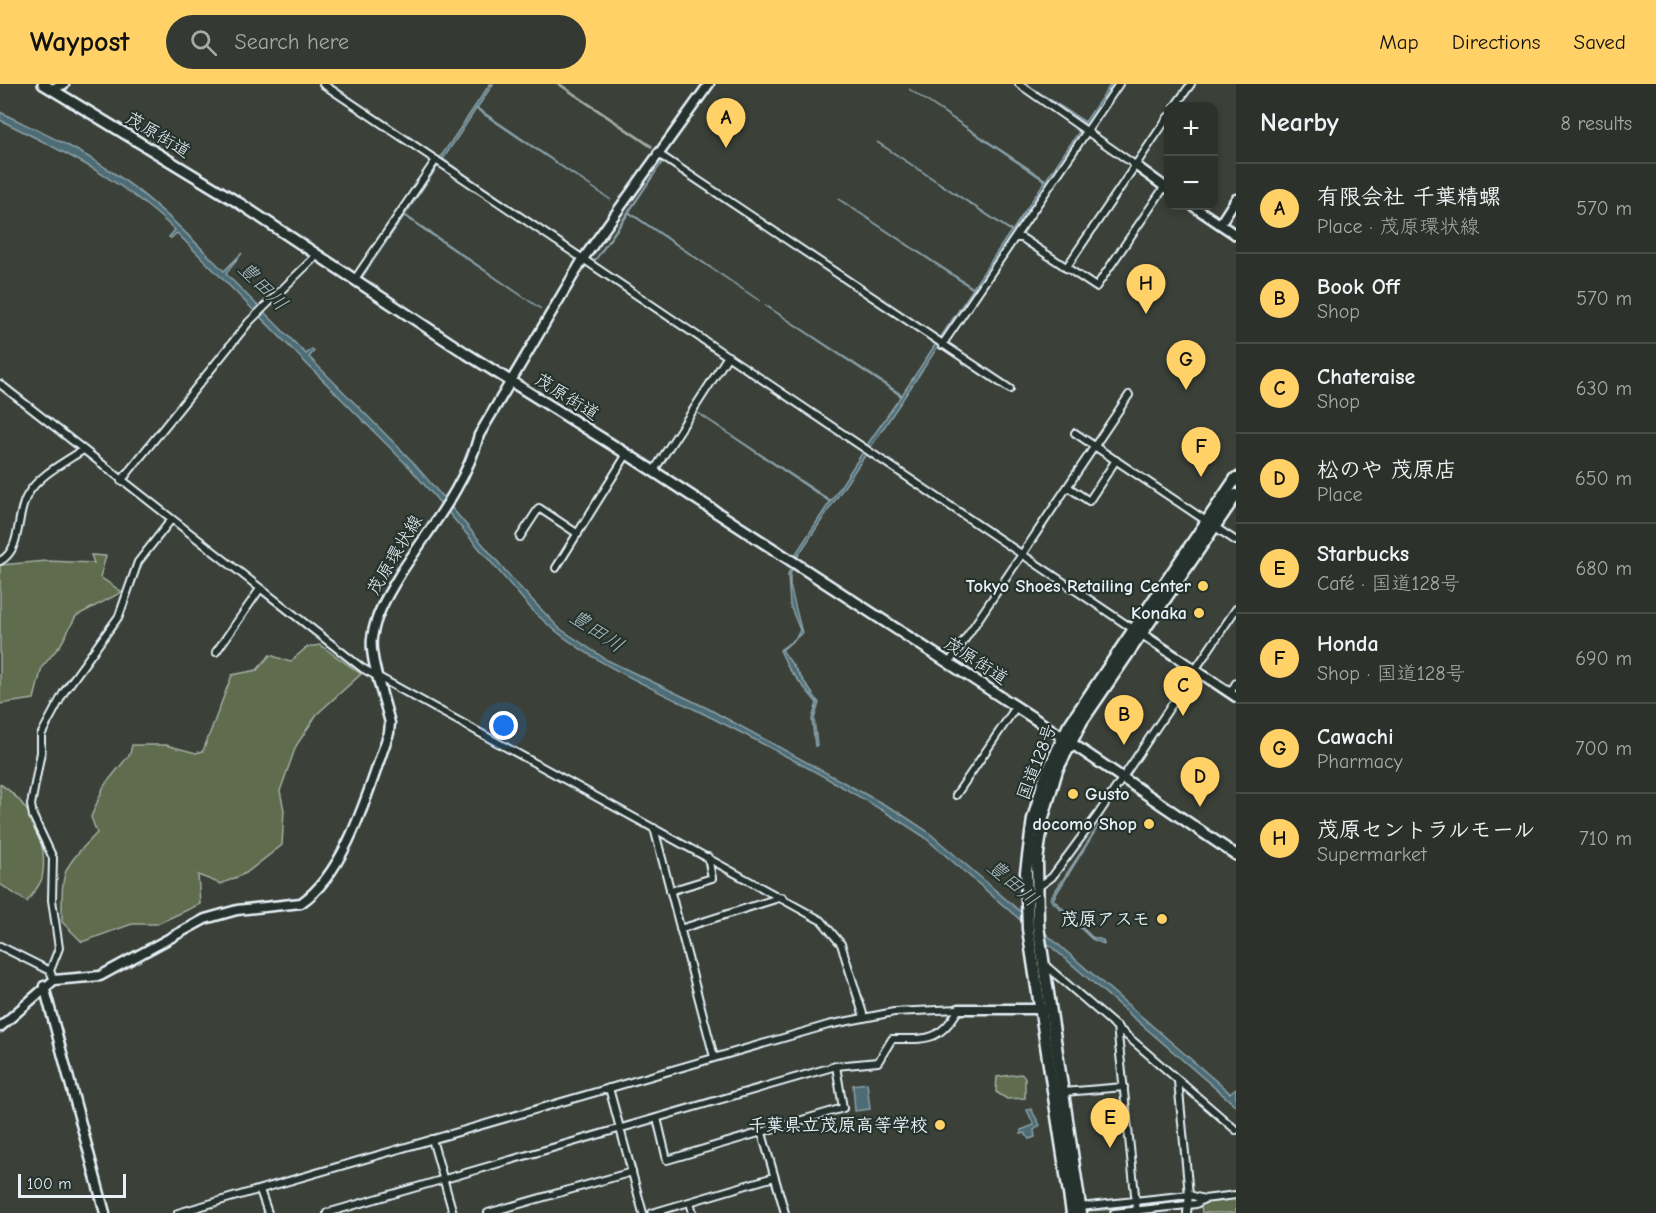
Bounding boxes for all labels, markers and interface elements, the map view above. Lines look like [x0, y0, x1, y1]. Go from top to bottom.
search box [166, 15, 586, 69]
text: Waypost [30, 26, 130, 58]
icon: search [187, 26, 220, 59]
text: Search here [235, 29, 349, 55]
text: Map [1379, 30, 1419, 54]
text: Directions [1452, 30, 1541, 54]
text: Saved [1574, 30, 1626, 54]
pin: A [706, 98, 746, 148]
map controls [1164, 102, 1218, 210]
button: + [1164, 102, 1218, 156]
street label: 茂原街道 [122, 107, 194, 163]
text: Nearby [1260, 108, 1339, 138]
text: 8 results [1560, 112, 1632, 135]
button: − [1164, 156, 1218, 210]
text: 有限会社 千葉精螺 [1317, 184, 1501, 210]
text: A [1274, 197, 1285, 220]
text: 570 m [1576, 197, 1632, 220]
text: Place · 茂原環状線 [1317, 215, 1479, 238]
water label: 豊田川 [234, 257, 292, 315]
pin: H [1126, 264, 1166, 314]
text: Book Off [1317, 274, 1400, 300]
text: B [1273, 287, 1286, 310]
text: 570 m [1576, 287, 1632, 310]
text: Shop [1317, 300, 1360, 323]
pin: G [1166, 340, 1206, 390]
text: Chateraise [1317, 364, 1415, 390]
street label: 茂原街道 [531, 369, 603, 425]
text: C [1273, 377, 1286, 400]
text: 630 m [1576, 377, 1632, 400]
text: Shop [1317, 390, 1360, 413]
pin: F [1182, 428, 1220, 477]
text: 松のや 茂原店 [1317, 457, 1457, 483]
text: D [1273, 467, 1286, 490]
text: 650 m [1575, 467, 1632, 490]
text: Place [1317, 483, 1363, 506]
street label: 茂原環状線 [363, 511, 427, 599]
text: Starbucks [1317, 541, 1409, 567]
text: E [1274, 557, 1285, 580]
text: 680 m [1575, 557, 1632, 580]
text: Café · 国道128号 [1317, 572, 1460, 595]
place label: Tokyo Shoes Retailing Center [966, 576, 1192, 597]
marker: Tokyo Shoes Retailing Center [1196, 579, 1210, 593]
place label: Konaka [1131, 603, 1187, 624]
water label: 豊田川 [566, 605, 628, 657]
marker: Konaka [1192, 606, 1206, 620]
text: Honda [1317, 631, 1379, 657]
street label: 茂原街道 [940, 633, 1012, 689]
text: F [1274, 647, 1285, 670]
text: 690 m [1575, 647, 1632, 670]
text: Shop · 国道128号 [1317, 662, 1466, 685]
pin: C [1164, 666, 1202, 716]
pin: B [1104, 696, 1144, 745]
your location [489, 711, 518, 740]
street label: 国道128号 [1013, 721, 1061, 803]
text: Cawachi [1317, 724, 1394, 750]
text: G [1272, 737, 1287, 760]
text: 700 m [1575, 737, 1632, 760]
text: Pharmacy [1317, 750, 1403, 773]
pin: D [1180, 758, 1220, 807]
place label: Gusto [1085, 784, 1129, 805]
marker: Gusto [1066, 787, 1080, 801]
place label: docomo Shop [1032, 814, 1137, 835]
marker: docomo Shop [1142, 817, 1156, 831]
text: 茂原セントラルモール [1317, 817, 1535, 843]
text: H [1272, 827, 1287, 850]
text: 710 m [1579, 827, 1632, 850]
text: Supermarket [1317, 843, 1427, 866]
water label: 豊田川 [983, 855, 1043, 911]
place label: 茂原アスモ [1061, 909, 1150, 930]
marker: 茂原アスモ [1155, 912, 1169, 926]
pin: E [1090, 1098, 1130, 1148]
place label: 千葉県立茂原高等学校 [748, 1115, 928, 1136]
marker: 千葉県立茂原高等学校 [933, 1118, 947, 1132]
scale bar [18, 1171, 126, 1198]
text: 100 m [27, 1175, 71, 1193]

